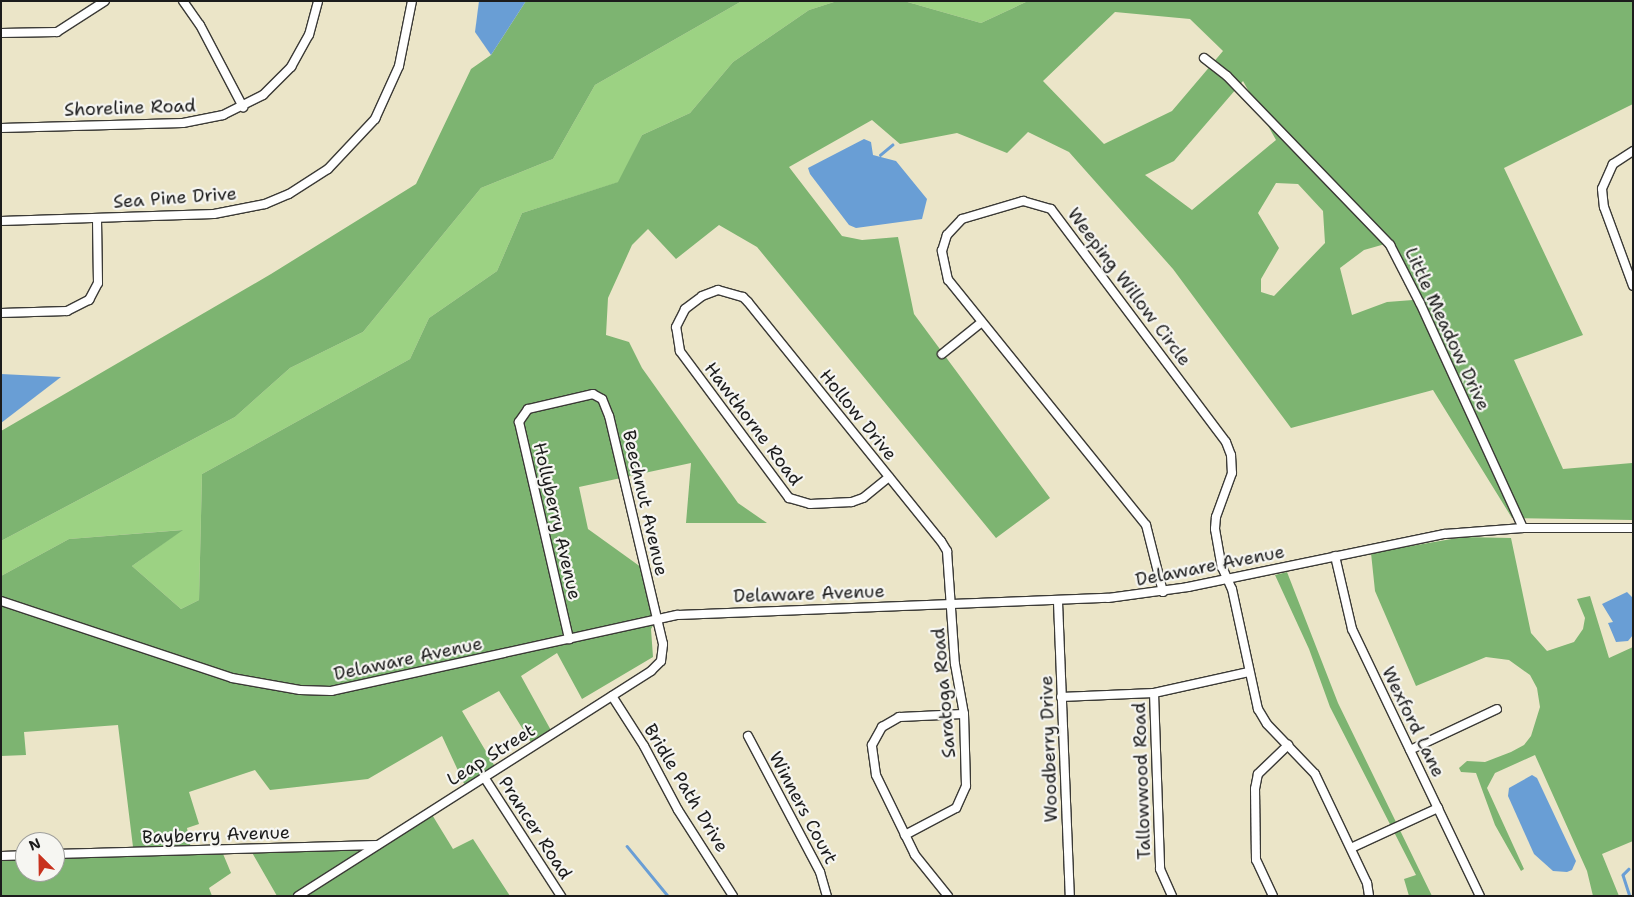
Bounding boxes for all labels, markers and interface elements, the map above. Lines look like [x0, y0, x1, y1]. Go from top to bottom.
street label: Shoreline Road [64, 95, 196, 121]
street label: Sea Pine Drive [113, 183, 237, 213]
street label: Weeping Willow Circle [1063, 204, 1195, 370]
street label: Little Meadow Drive [1400, 244, 1494, 414]
street label: Hawthorne Road [700, 358, 806, 490]
street label: Hollow Drive [815, 365, 901, 465]
street label: Beechnut Avenue [618, 428, 672, 578]
street label: Hollyberry Avenue [528, 440, 586, 602]
street label: Delaware Avenue [1134, 541, 1286, 591]
street label: Delaware Avenue [733, 581, 885, 607]
street label: Saratoga Road [928, 627, 960, 759]
street label: Delaware Avenue [332, 633, 484, 685]
street label: Wexford Lane [1377, 663, 1449, 781]
street label: Woodberry Drive [1036, 675, 1062, 823]
street label: Tallowwood Road [1128, 702, 1156, 860]
street label: Leap Street [443, 719, 539, 791]
street label: Bridle Path Drive [639, 720, 733, 856]
street label: Winners Court [764, 748, 842, 868]
street label: Prancer Road [494, 773, 576, 883]
street label: Bayberry Avenue [142, 822, 290, 848]
north arrow [15, 832, 65, 882]
text: N [26, 834, 43, 855]

